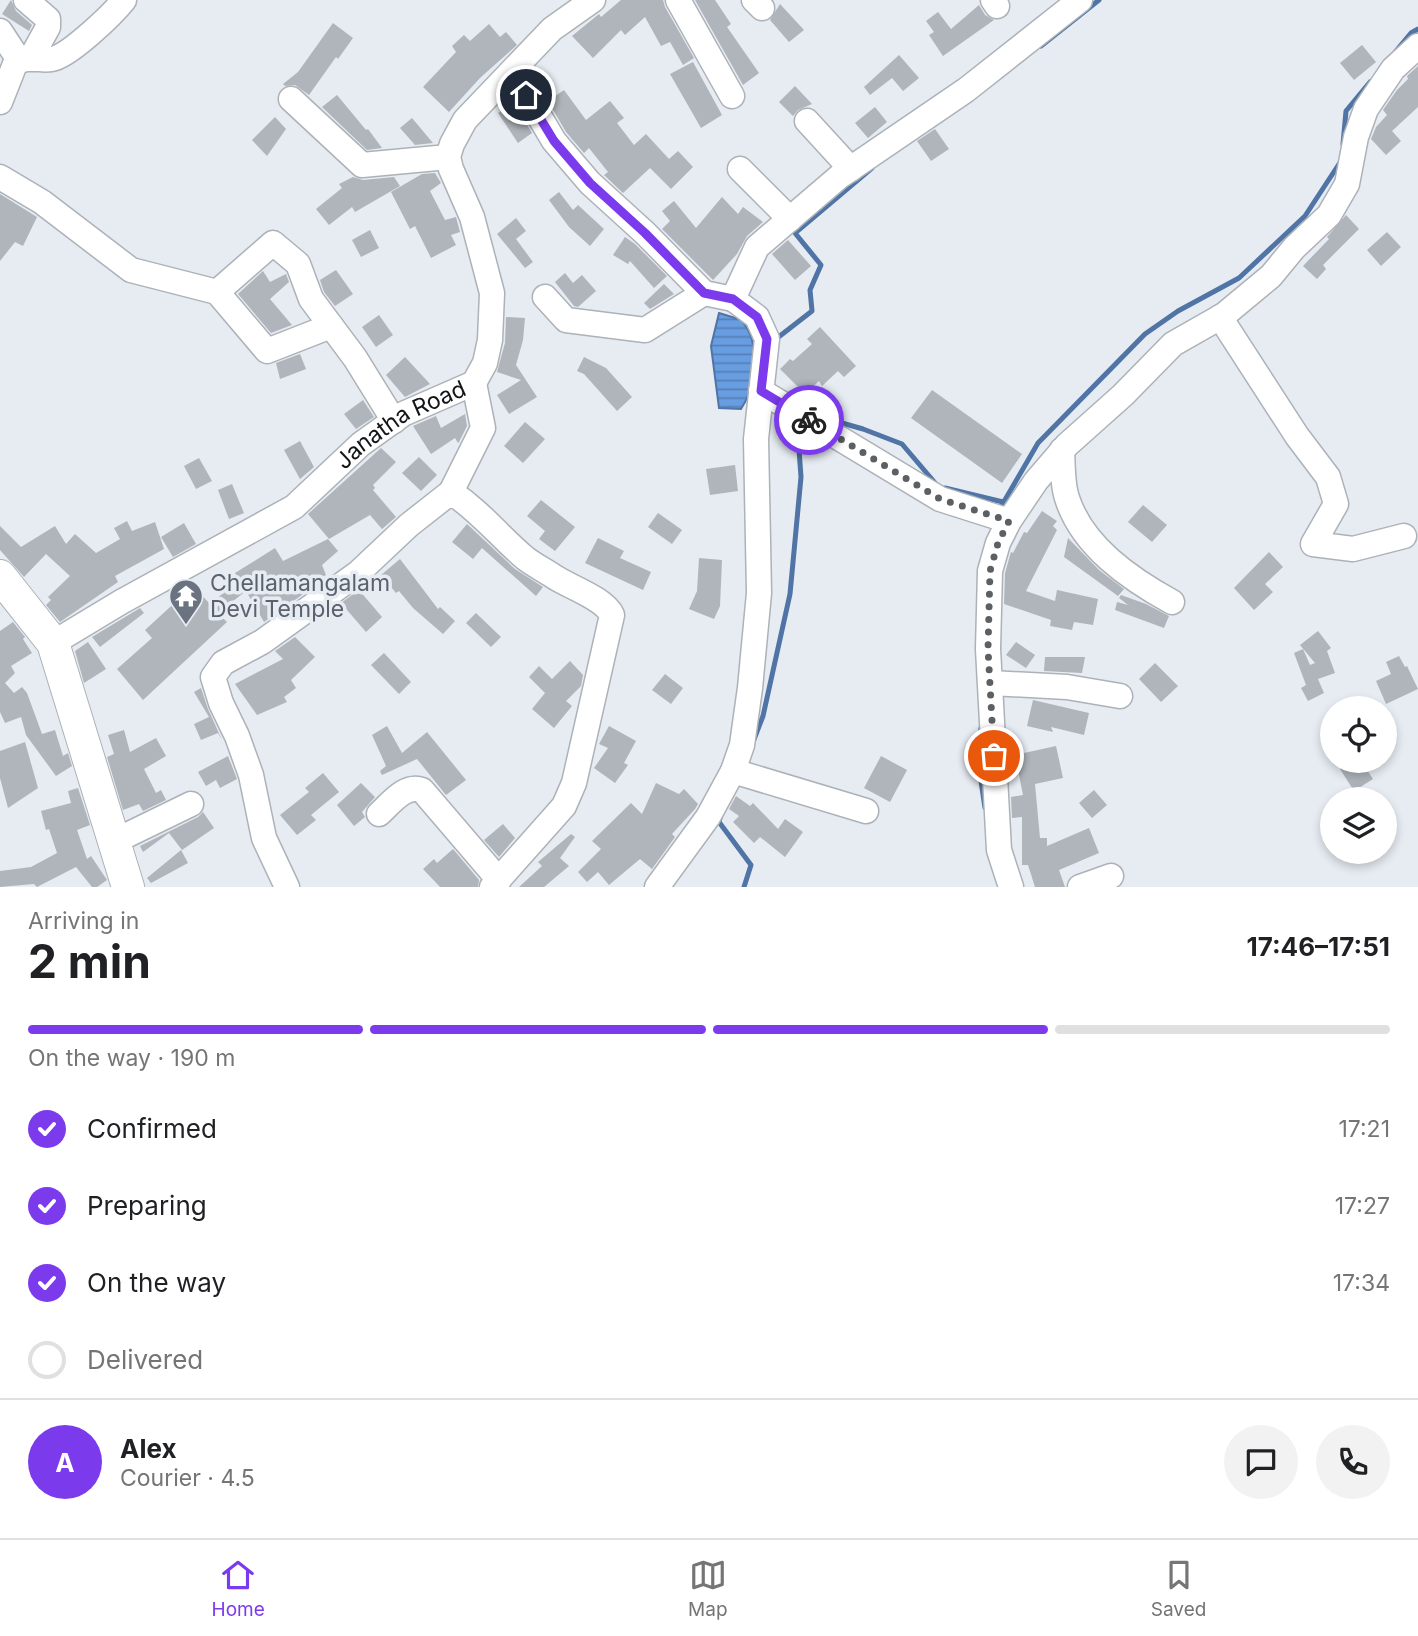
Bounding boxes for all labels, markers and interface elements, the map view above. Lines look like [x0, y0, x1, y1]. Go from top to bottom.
pin [496, 65, 556, 125]
icon: home [507, 76, 545, 114]
street label: Janatha Road [330, 374, 470, 475]
courier [774, 385, 844, 455]
icon: bike [790, 401, 828, 439]
place label: Chellamangalam Devi Temple [210, 569, 390, 623]
temple icon: Chellamangalam Devi Temple [167, 577, 205, 626]
map controls [1320, 696, 1397, 864]
button: locate [1320, 696, 1397, 773]
pin [964, 726, 1024, 786]
icon: bag [975, 737, 1013, 775]
button: layers [1320, 787, 1397, 864]
text: Arriving in [28, 907, 139, 935]
text: 17:46–17:51 [1246, 931, 1390, 962]
text: 2 min [28, 933, 151, 989]
text: On the way · 190 m [28, 1044, 235, 1072]
icon: check [28, 1110, 66, 1148]
text: Confirmed [87, 1113, 217, 1144]
text: 17:21 [1338, 1115, 1390, 1143]
icon: check [28, 1187, 66, 1225]
text: Preparing [87, 1190, 207, 1221]
text: 17:27 [1335, 1192, 1390, 1220]
icon: check [28, 1264, 66, 1302]
text: On the way [87, 1267, 226, 1298]
text: 17:34 [1333, 1269, 1390, 1297]
text: Delivered [87, 1344, 203, 1375]
button: chat [1224, 1425, 1298, 1499]
button: phone [1316, 1425, 1390, 1499]
text: Alex [120, 1433, 177, 1464]
text: A [55, 1447, 75, 1478]
text: Courier · 4.5 [120, 1464, 255, 1492]
tab: Home [212, 1556, 265, 1621]
tab: Map [688, 1556, 728, 1621]
tab: Saved [1151, 1556, 1206, 1621]

